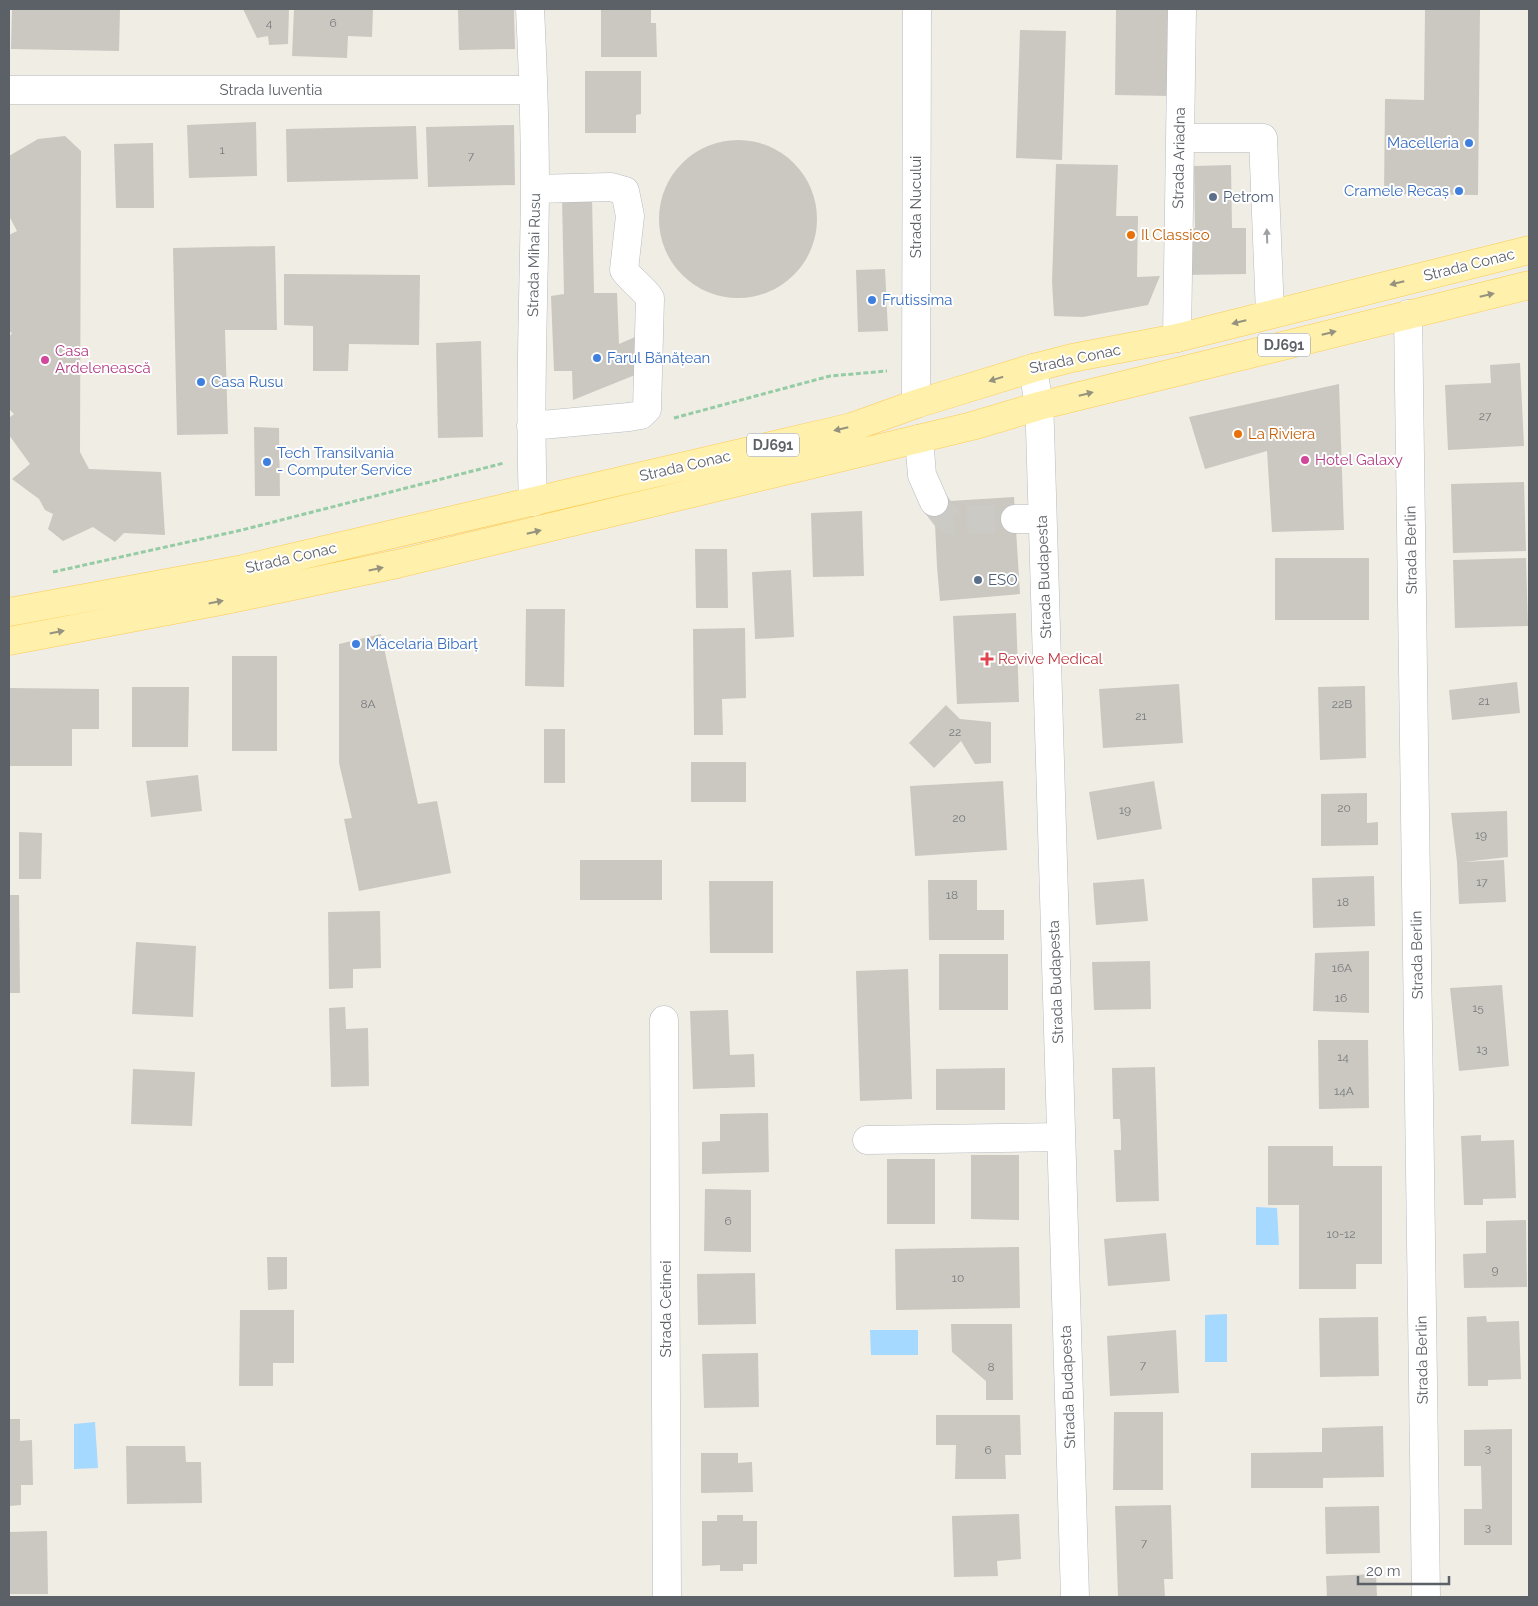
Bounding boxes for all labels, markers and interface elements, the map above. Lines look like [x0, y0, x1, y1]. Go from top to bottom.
house number: 4 [266, 16, 273, 30]
house number: 6 [329, 16, 337, 30]
street label: Strada Iuventia [219, 81, 323, 99]
street label: Strada Ariadna [1169, 107, 1189, 209]
place label: Macelleria [1387, 134, 1459, 152]
marker: Macelleria [1463, 137, 1475, 149]
house number: 1 [219, 143, 225, 157]
house number: 7 [468, 149, 475, 163]
street label: Strada Nucului [907, 156, 925, 258]
place label: Cramele Recaș [1344, 182, 1449, 200]
marker: Cramele Recaș [1453, 185, 1465, 197]
place label: Petrom [1223, 188, 1274, 206]
marker: Petrom [1207, 191, 1219, 203]
street label: Strada Mihai Rusu [524, 193, 544, 317]
place label: Il Classico [1141, 226, 1210, 244]
one-way arrow [1263, 227, 1271, 243]
marker: Il Classico [1125, 229, 1137, 241]
street label: Strada Conac [1422, 245, 1516, 285]
one-way arrow [1389, 279, 1404, 287]
place label: Frutissima [882, 291, 952, 309]
one-way arrow [1479, 291, 1494, 299]
marker: Frutissima [866, 294, 878, 306]
one-way arrow [1232, 318, 1247, 326]
one-way arrow [1321, 329, 1336, 337]
road number: DJ691 [1258, 334, 1310, 356]
street label: Strada Conac [1028, 341, 1122, 377]
place label: Casa Ardelenească [55, 342, 151, 377]
place label: Farul Bănățean [607, 349, 710, 367]
marker: Farul Bănățean [591, 352, 603, 364]
marker: Casa Ardelenească [39, 354, 51, 366]
place label: Casa Rusu [211, 373, 284, 391]
one-way arrow [988, 375, 1003, 383]
marker: Casa Rusu [195, 376, 207, 388]
one-way arrow [1079, 390, 1094, 398]
house number: 27 [1479, 409, 1492, 423]
one-way arrow [834, 425, 849, 433]
place label: La Riviera [1248, 425, 1315, 443]
marker: La Riviera [1232, 428, 1244, 440]
road number: DJ691 [747, 434, 799, 456]
place label: Tech Transilvania - Computer Service [277, 444, 412, 479]
street label: Strada Conac [638, 447, 732, 485]
place label: Hotel Galaxy [1315, 451, 1403, 469]
marker: Hotel Galaxy [1299, 454, 1311, 466]
marker: Tech Transilvania - Computer Service [261, 456, 273, 468]
street label: Strada Berlin [1401, 505, 1421, 595]
street label: Strada Budapesta [1033, 515, 1055, 639]
one-way arrow [526, 528, 541, 536]
street label: Strada Conac [244, 539, 338, 577]
one-way arrow [368, 565, 383, 573]
place label: ESO [988, 571, 1017, 589]
marker: ESO [972, 574, 984, 586]
one-way arrow [209, 597, 225, 605]
one-way arrow [49, 627, 65, 635]
place label: Măcelaria Bibarț [366, 635, 478, 653]
marker: Măcelaria Bibarț [350, 638, 362, 650]
place label: Revive Medical [998, 650, 1104, 668]
marker: Revive Medical [980, 652, 994, 666]
house number: 21 [1478, 694, 1490, 708]
house number: 8A [360, 697, 376, 711]
house number: 22B [1332, 697, 1352, 711]
house number: 21 [1135, 709, 1147, 723]
house number: 22 [949, 725, 961, 739]
house number: 20 [1337, 801, 1351, 815]
house number: 19 [1119, 803, 1131, 817]
house number: 20 [952, 811, 966, 825]
house number: 19 [1475, 828, 1487, 842]
house number: 17 [1476, 875, 1488, 889]
house number: 18 [946, 888, 958, 902]
house number: 18 [1337, 895, 1349, 909]
street label: Strada Berlin [1407, 910, 1427, 1000]
street label: Strada Budapesta [1045, 920, 1067, 1044]
house number: 16A [1332, 961, 1352, 975]
house number: 16 [1335, 991, 1347, 1005]
house number: 15 [1472, 1001, 1484, 1015]
house number: 13 [1476, 1042, 1488, 1056]
house number: 14 [1337, 1050, 1349, 1064]
house number: 14A [1334, 1084, 1354, 1098]
house number: 6 [724, 1214, 732, 1228]
house number: 10-12 [1327, 1227, 1355, 1241]
street label: Strada Cetinei [657, 1261, 675, 1357]
house number: 9 [1491, 1263, 1499, 1277]
house number: 10 [952, 1271, 964, 1285]
street label: Strada Berlin [1412, 1315, 1432, 1405]
street label: Strada Budapesta [1057, 1325, 1079, 1449]
house number: 7 [1140, 1358, 1147, 1372]
house number: 8 [987, 1360, 995, 1374]
house number: 3 [1485, 1441, 1491, 1455]
house number: 6 [984, 1443, 992, 1457]
house number: 3 [1485, 1520, 1491, 1534]
house number: 7 [1141, 1536, 1148, 1550]
scale bar [1358, 1554, 1449, 1586]
text: 20 m [1366, 1562, 1401, 1580]

